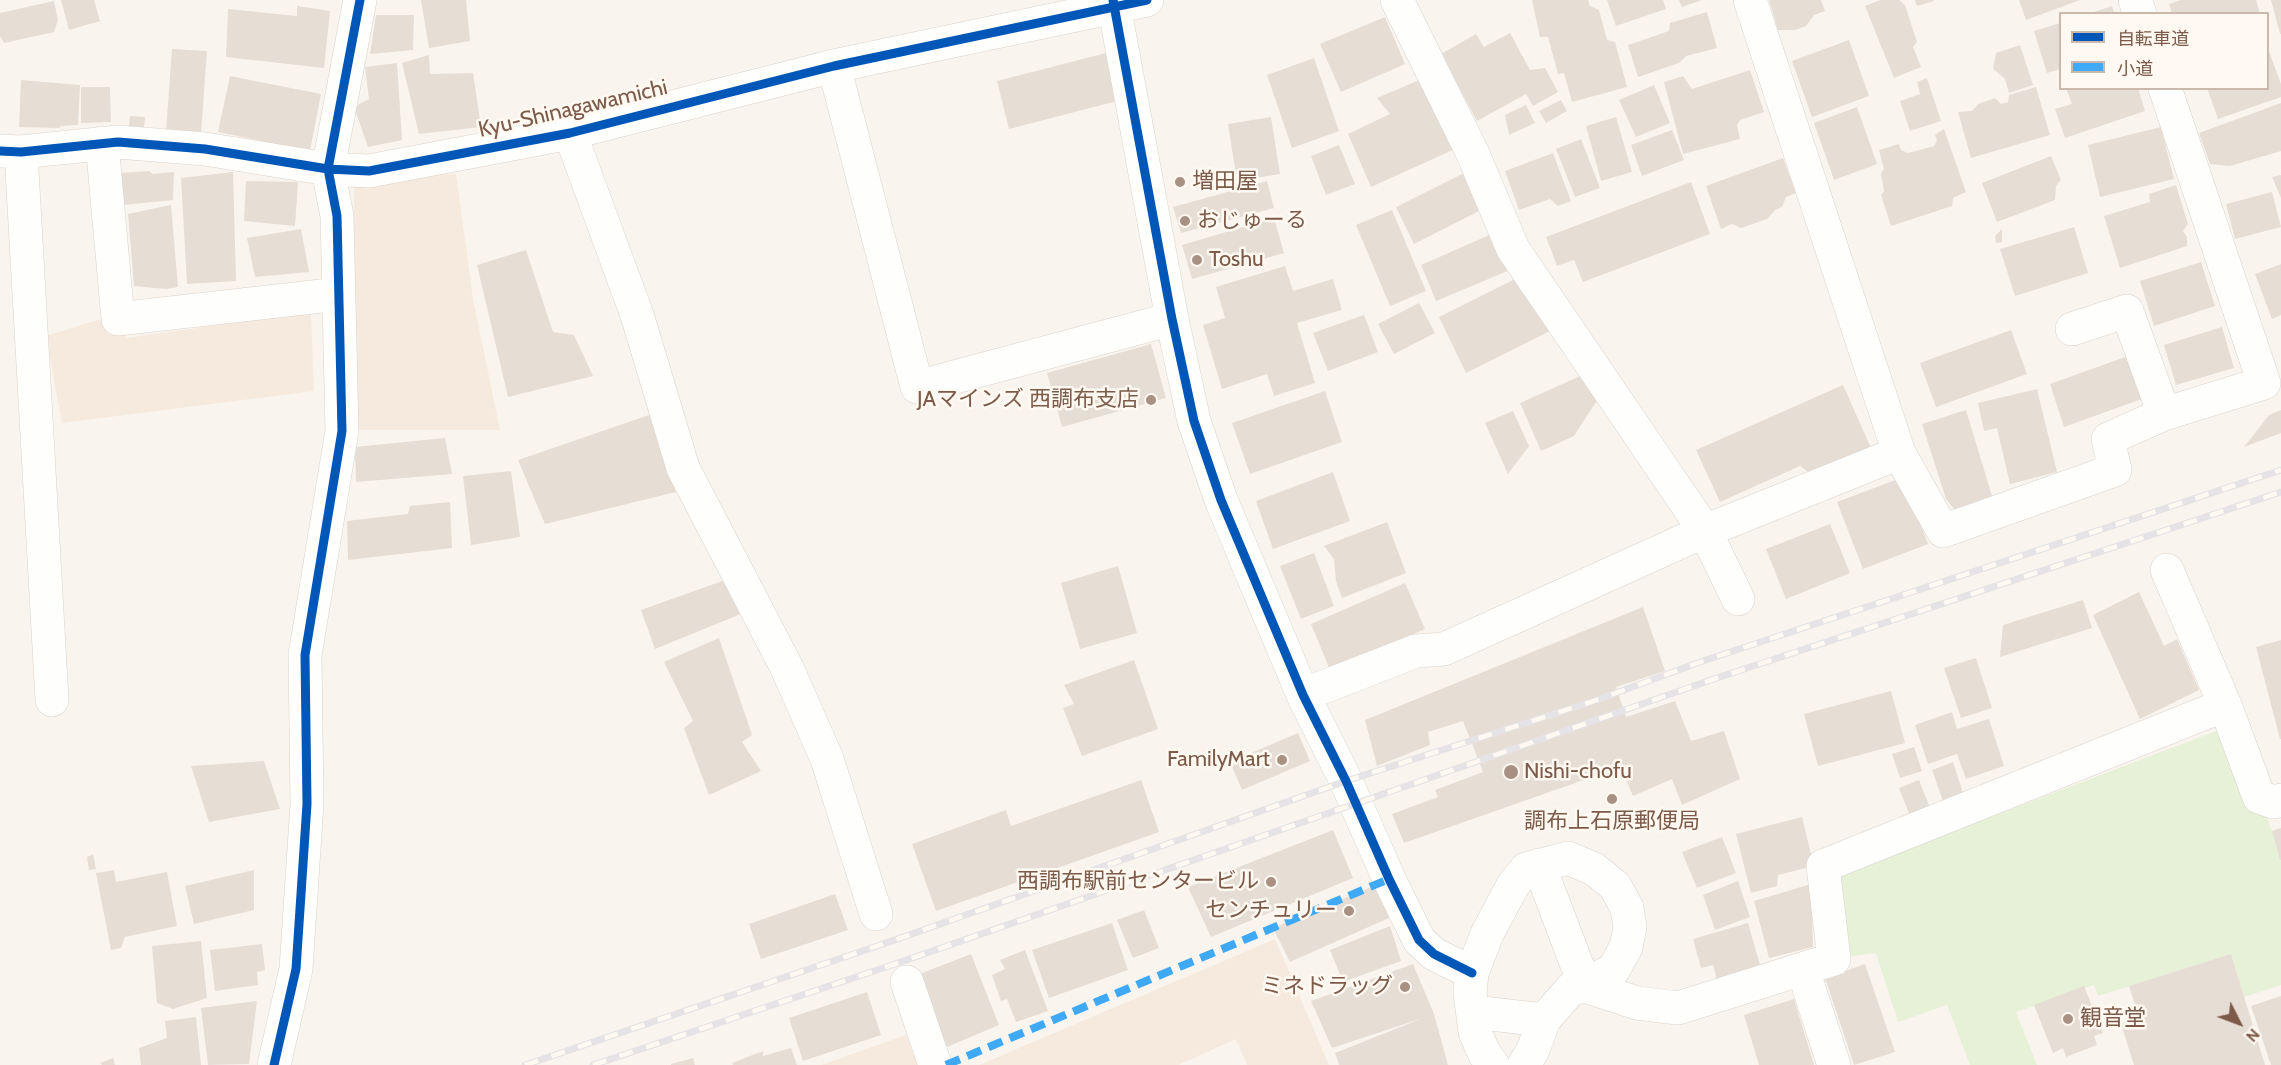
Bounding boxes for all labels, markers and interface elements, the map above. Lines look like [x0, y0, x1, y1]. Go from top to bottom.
legend [2059, 12, 2269, 90]
text: 自転車道 [2117, 28, 2189, 50]
text: 小道 [2117, 58, 2153, 80]
street label: Kyu-Shinagawamichi [476, 74, 670, 144]
place label: 増田屋 [1192, 169, 1258, 195]
marker: 増田屋 [1173, 175, 1187, 189]
place label: おじゅーる [1197, 208, 1307, 234]
marker: おじゅーる [1178, 214, 1192, 228]
place label: Toshu [1209, 247, 1264, 273]
marker: Toshu [1190, 253, 1204, 267]
place label: JAマインズ 西調布支店 [917, 387, 1139, 413]
marker: JAマインズ 西調布支店 [1144, 393, 1158, 407]
place label: FamilyMart [1167, 747, 1270, 773]
marker: FamilyMart [1275, 753, 1289, 767]
place label: Nishi-chofu [1524, 759, 1632, 785]
marker: Nishi-chofu [1502, 763, 1520, 781]
marker: 調布上石原郵便局 [1605, 792, 1619, 806]
place label: 調布上石原郵便局 [1524, 809, 1700, 835]
place label: 西調布駅前センタービル [1017, 869, 1259, 895]
marker: 西調布駅前センタービル [1264, 875, 1278, 889]
place label: センチュリー [1205, 898, 1337, 924]
marker: センチュリー [1342, 904, 1356, 918]
place label: ミネドラッグ [1261, 974, 1393, 1000]
marker: ミネドラッグ [1398, 980, 1412, 994]
north arrow [2209, 993, 2269, 1053]
place label: 観音堂 [2080, 1006, 2146, 1032]
marker: 観音堂 [2061, 1012, 2075, 1026]
text: N [2242, 1025, 2264, 1046]

